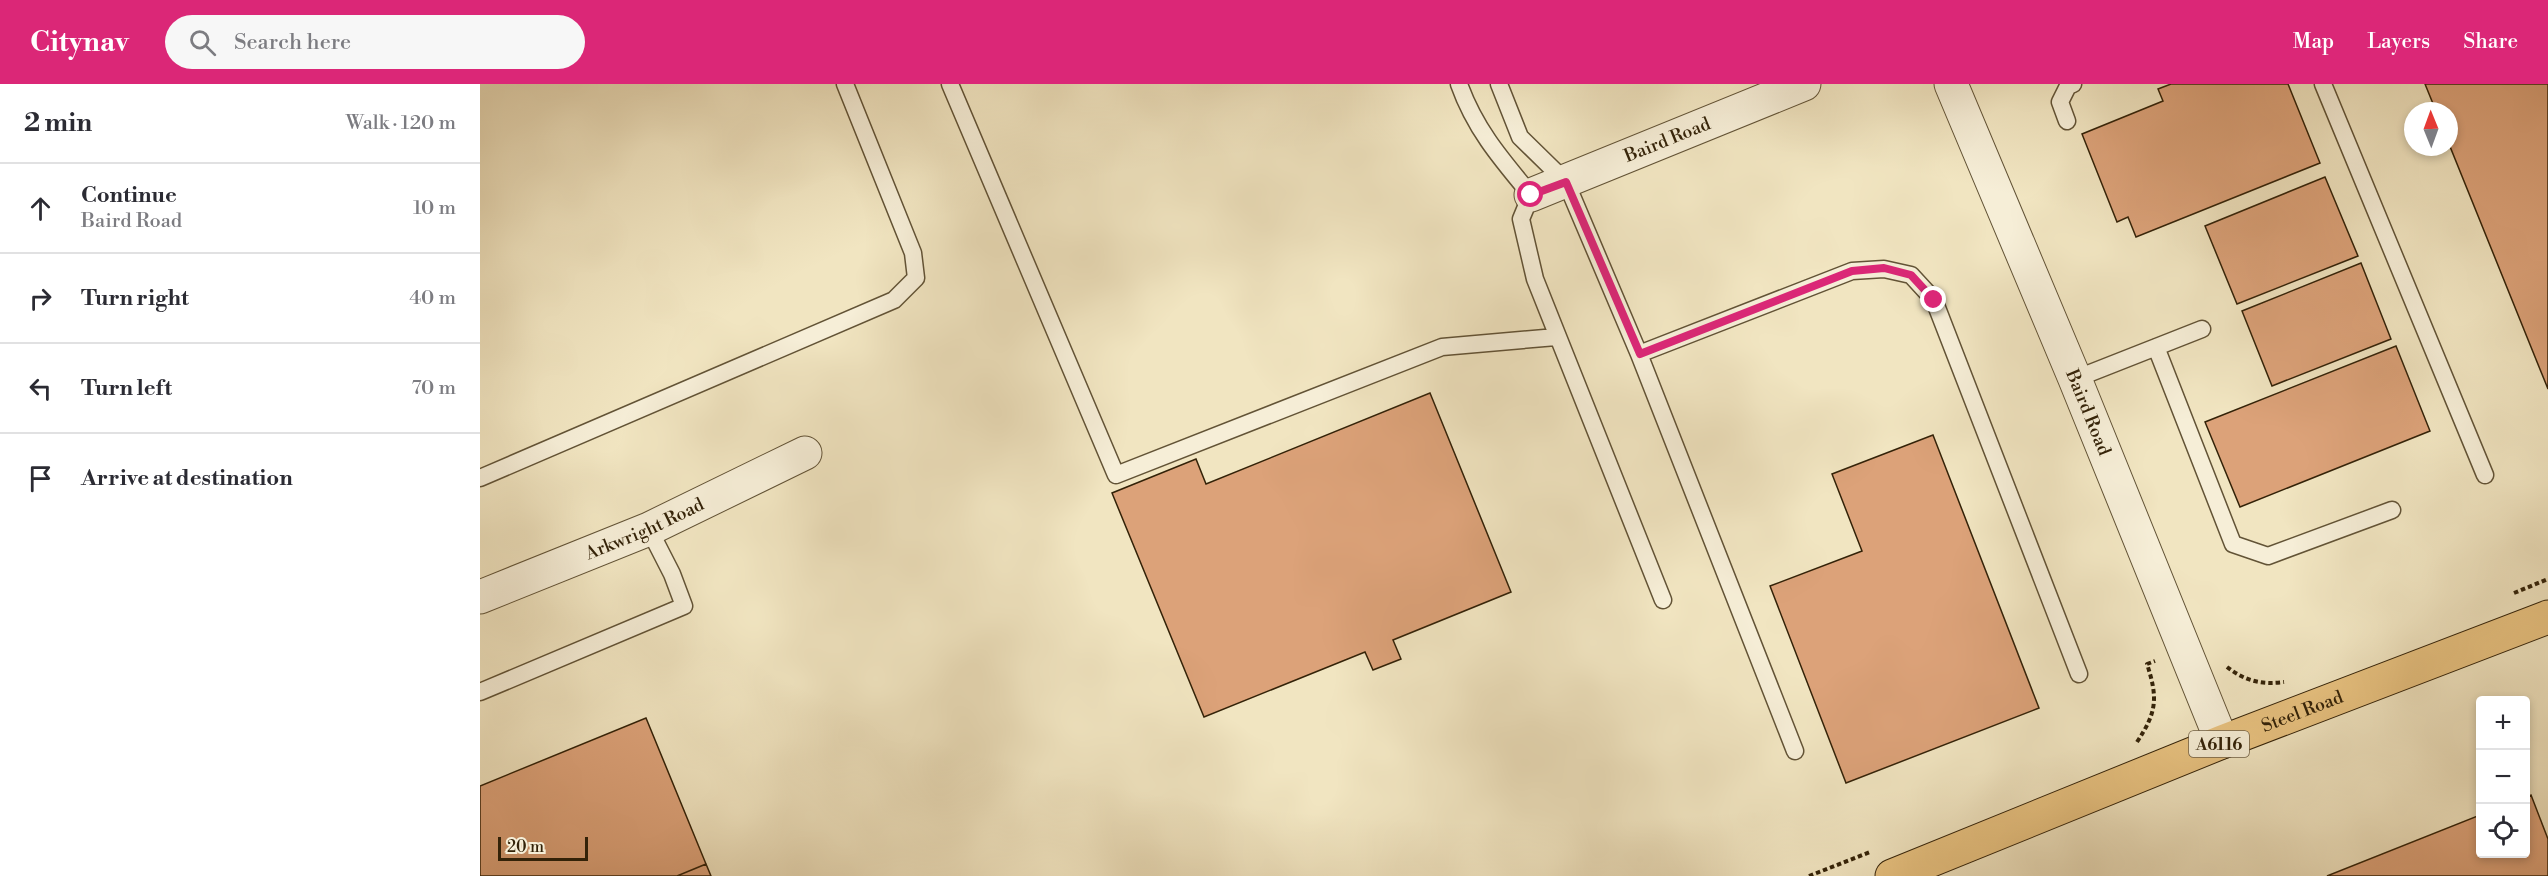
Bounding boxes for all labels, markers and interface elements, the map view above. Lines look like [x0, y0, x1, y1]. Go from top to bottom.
search box [165, 15, 585, 69]
text: Citynav [30, 25, 129, 60]
icon: search [186, 26, 219, 59]
text: Search here [234, 29, 351, 56]
text: Map [2293, 29, 2334, 55]
text: Layers [2367, 29, 2430, 55]
text: Share [2463, 29, 2518, 55]
north arrow [2404, 102, 2458, 156]
text: 2 min [24, 107, 92, 139]
text: Walk · 120 m [346, 111, 456, 136]
street label: Baird Road [1620, 112, 1715, 168]
route start [1517, 181, 1543, 207]
text: Continue [81, 182, 177, 209]
icon: ahead [24, 192, 57, 225]
text: 10 m [413, 196, 456, 221]
text: Baird Road [81, 209, 182, 234]
icon: right [24, 282, 57, 315]
text: Turn right [81, 285, 189, 312]
text: 40 m [409, 286, 456, 311]
route end [1920, 286, 1946, 312]
street label: Baird Road [2060, 365, 2116, 460]
icon: left [24, 372, 57, 405]
text: Turn left [81, 375, 172, 402]
text: 70 m [412, 376, 456, 401]
icon: arrive [24, 462, 57, 495]
text: Arrive at destination [81, 465, 293, 492]
street label: Arkwright Road [581, 493, 709, 566]
street label: Steel Road [2258, 685, 2347, 738]
map controls [2476, 696, 2530, 858]
button: + [2476, 696, 2530, 750]
road number: A6116 [2189, 731, 2249, 757]
button: − [2476, 750, 2530, 804]
button: locate [2476, 804, 2530, 858]
scale bar [498, 834, 588, 862]
text: 20 m [507, 837, 544, 857]

